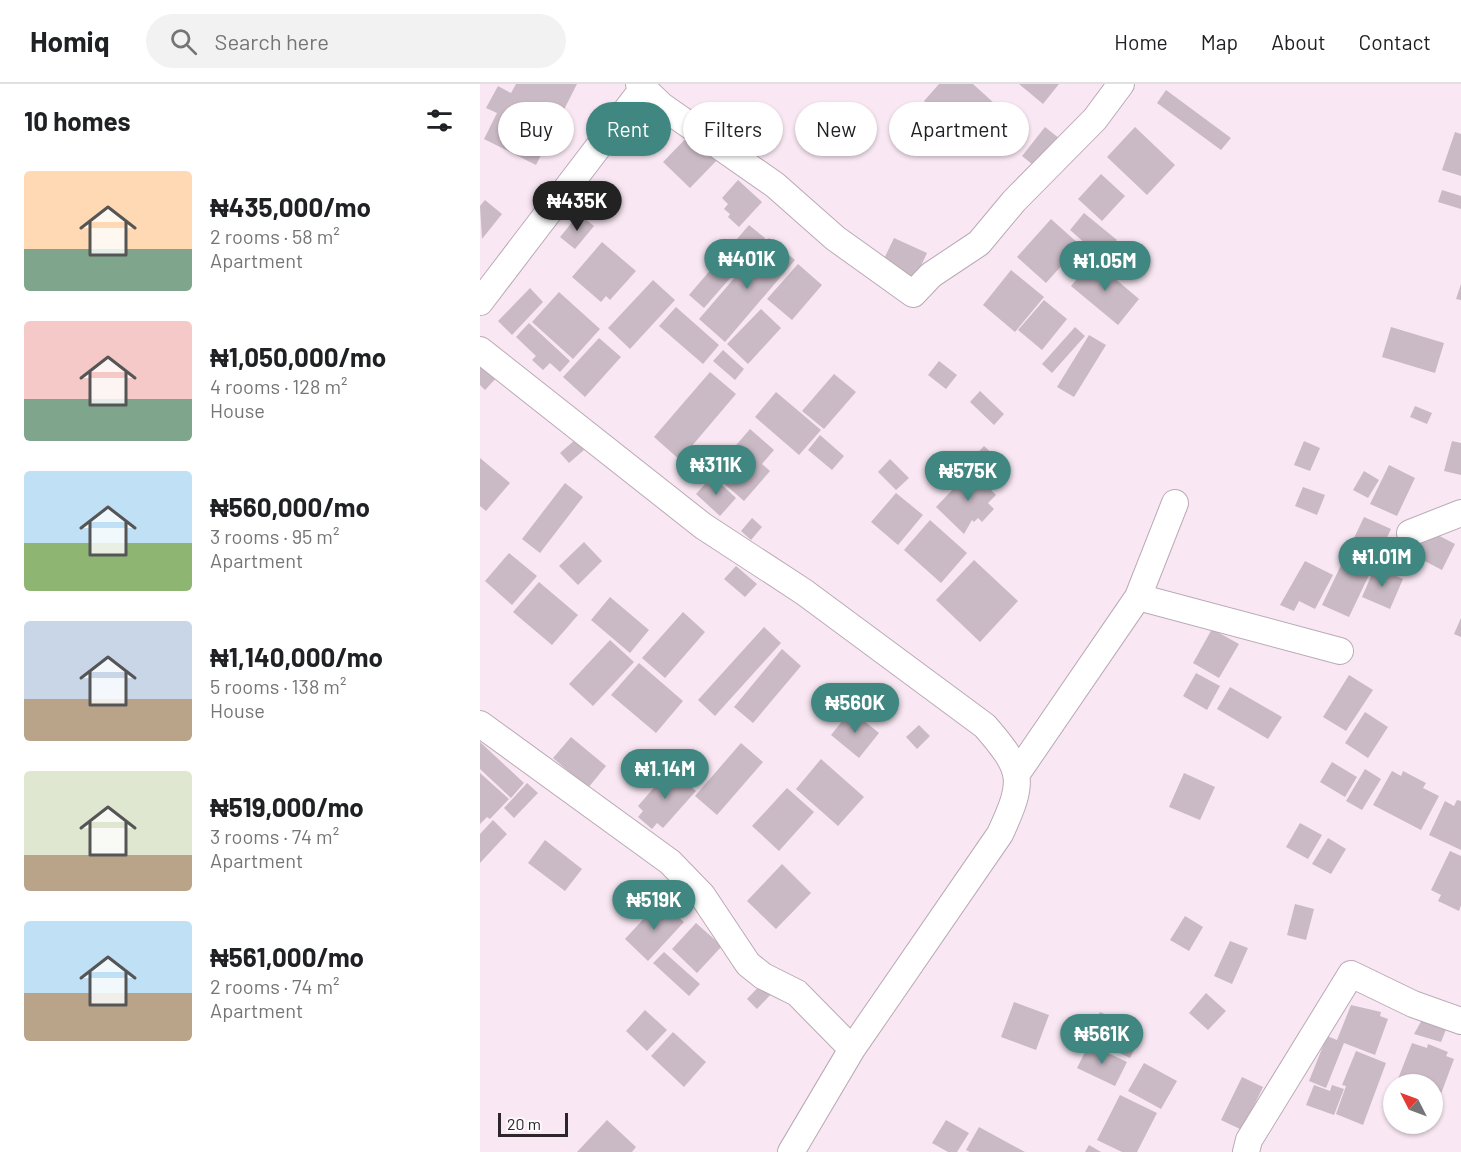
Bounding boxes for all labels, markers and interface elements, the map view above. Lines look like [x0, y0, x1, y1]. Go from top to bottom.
search box [146, 14, 566, 68]
text: Homiq [30, 24, 110, 58]
icon: search [167, 25, 200, 58]
text: Search here [215, 28, 329, 54]
text: Home [1114, 29, 1168, 54]
text: Map [1201, 29, 1238, 54]
text: About [1271, 29, 1326, 54]
text: Contact [1359, 29, 1431, 54]
chip: Buy [498, 102, 574, 156]
chip: Rent [586, 102, 671, 156]
chip: Filters [683, 102, 783, 156]
chip: New [795, 102, 877, 156]
chip: Apartment [889, 102, 1029, 156]
icon: filters [423, 104, 456, 137]
text: 10 homes [24, 105, 131, 136]
pin: ₦435K [535, 181, 619, 232]
text: ₦435K [547, 188, 607, 212]
text: ₦435,000/mo [210, 191, 371, 222]
icon: home [72, 195, 144, 267]
text: 2 rooms · 58 m² [210, 224, 340, 248]
pin: ₦401K [705, 239, 789, 290]
pin: ₦1.05M [1056, 241, 1154, 292]
text: ₦401K [718, 246, 776, 270]
text: Apartment [210, 248, 303, 272]
text: ₦1.05M [1074, 248, 1136, 272]
text: ₦1,050,000/mo [210, 341, 386, 372]
icon: home [72, 345, 144, 417]
text: 4 rooms · 128 m² [210, 374, 348, 398]
text: House [210, 398, 265, 422]
pin: ₦311K [674, 445, 758, 496]
pin: ₦575K [926, 451, 1010, 502]
text: ₦311K [690, 452, 742, 476]
text: ₦575K [939, 458, 997, 482]
text: ₦560,000/mo [210, 491, 370, 522]
icon: home [72, 495, 144, 567]
text: 3 rooms · 95 m² [210, 524, 339, 548]
pin: ₦1.01M [1333, 537, 1431, 588]
text: ₦1.01M [1353, 544, 1411, 568]
text: Apartment [210, 548, 303, 572]
text: ₦1,140,000/mo [210, 641, 383, 672]
icon: home [72, 645, 144, 717]
text: 5 rooms · 138 m² [210, 674, 346, 698]
pin: ₦560K [813, 683, 897, 734]
text: ₦560K [825, 690, 885, 714]
text: House [210, 698, 265, 722]
pin: ₦1.14M [616, 749, 714, 800]
text: ₦1.14M [635, 756, 695, 780]
text: ₦519,000/mo [210, 791, 364, 822]
icon: home [72, 795, 144, 867]
text: 3 rooms · 74 m² [210, 824, 339, 848]
text: Apartment [210, 848, 303, 872]
pin: ₦519K [612, 880, 696, 931]
text: ₦519K [626, 887, 682, 911]
text: ₦561,000/mo [210, 941, 364, 972]
icon: home [72, 945, 144, 1017]
text: 2 rooms · 74 m² [210, 974, 340, 998]
text: Apartment [210, 998, 303, 1022]
pin: ₦561K [1060, 1014, 1144, 1065]
text: ₦561K [1074, 1021, 1130, 1045]
north arrow [1383, 1074, 1443, 1134]
map controls [1383, 1074, 1443, 1134]
scale bar [498, 1110, 568, 1138]
text: 20 m [507, 1114, 541, 1133]

